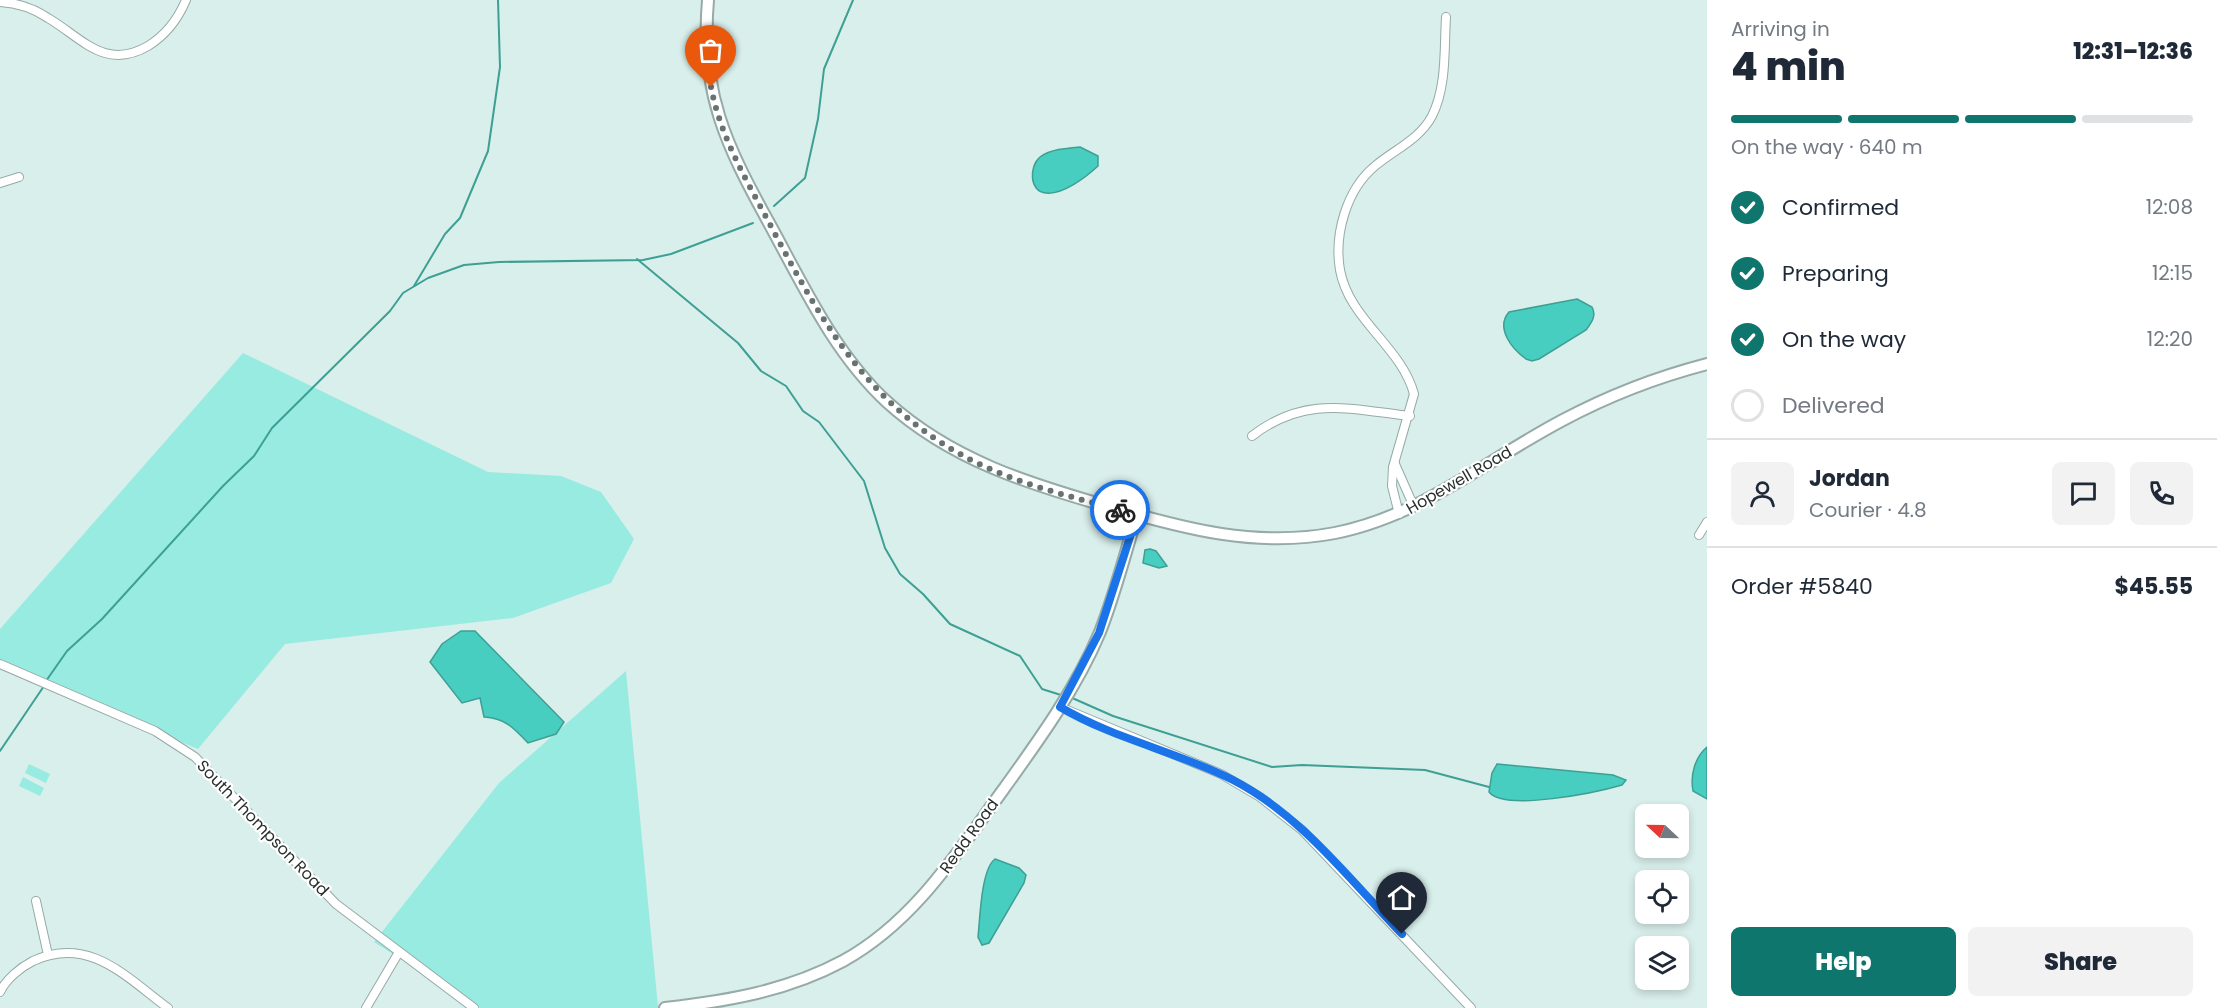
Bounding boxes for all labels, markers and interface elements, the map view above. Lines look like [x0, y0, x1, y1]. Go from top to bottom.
text: Arriving in [1731, 15, 1830, 43]
pin [685, 25, 736, 87]
icon: bag [694, 34, 727, 67]
text: 12:31–12:36 [2073, 36, 2193, 67]
text: 4 min [1731, 39, 1846, 94]
text: On the way · 640 m [1731, 133, 1923, 161]
icon: check [1731, 191, 1764, 224]
text: Confirmed [1782, 192, 1899, 223]
text: 12:08 [2146, 193, 2193, 221]
icon: check [1731, 257, 1764, 290]
text: Preparing [1782, 258, 1889, 289]
text: 12:15 [2152, 259, 2193, 287]
icon: check [1731, 323, 1764, 356]
text: On the way [1782, 324, 1906, 355]
text: 12:20 [2147, 325, 2193, 353]
text: Delivered [1782, 390, 1885, 421]
street label: Hopewell Road [1402, 440, 1516, 520]
button: person [1731, 462, 1794, 525]
button: chat [2052, 462, 2115, 525]
button: phone [2130, 462, 2193, 525]
text: Jordan [1809, 463, 1890, 494]
courier [1090, 480, 1150, 540]
icon: bike [1104, 494, 1137, 527]
text: Courier · 4.8 [1809, 496, 1927, 524]
text: Order #5840 [1731, 571, 1873, 602]
text: $45.55 [2115, 571, 2193, 602]
street label: South Thompson Road [192, 755, 334, 901]
street label: Redd Road [934, 794, 1004, 878]
north arrow [1635, 804, 1689, 858]
map controls [1635, 804, 1689, 990]
button: locate [1635, 870, 1689, 924]
pin [1376, 872, 1427, 934]
icon: home [1385, 881, 1418, 914]
button: Help [1731, 927, 1956, 996]
button: Share [1968, 927, 2193, 996]
button: layers [1635, 936, 1689, 990]

